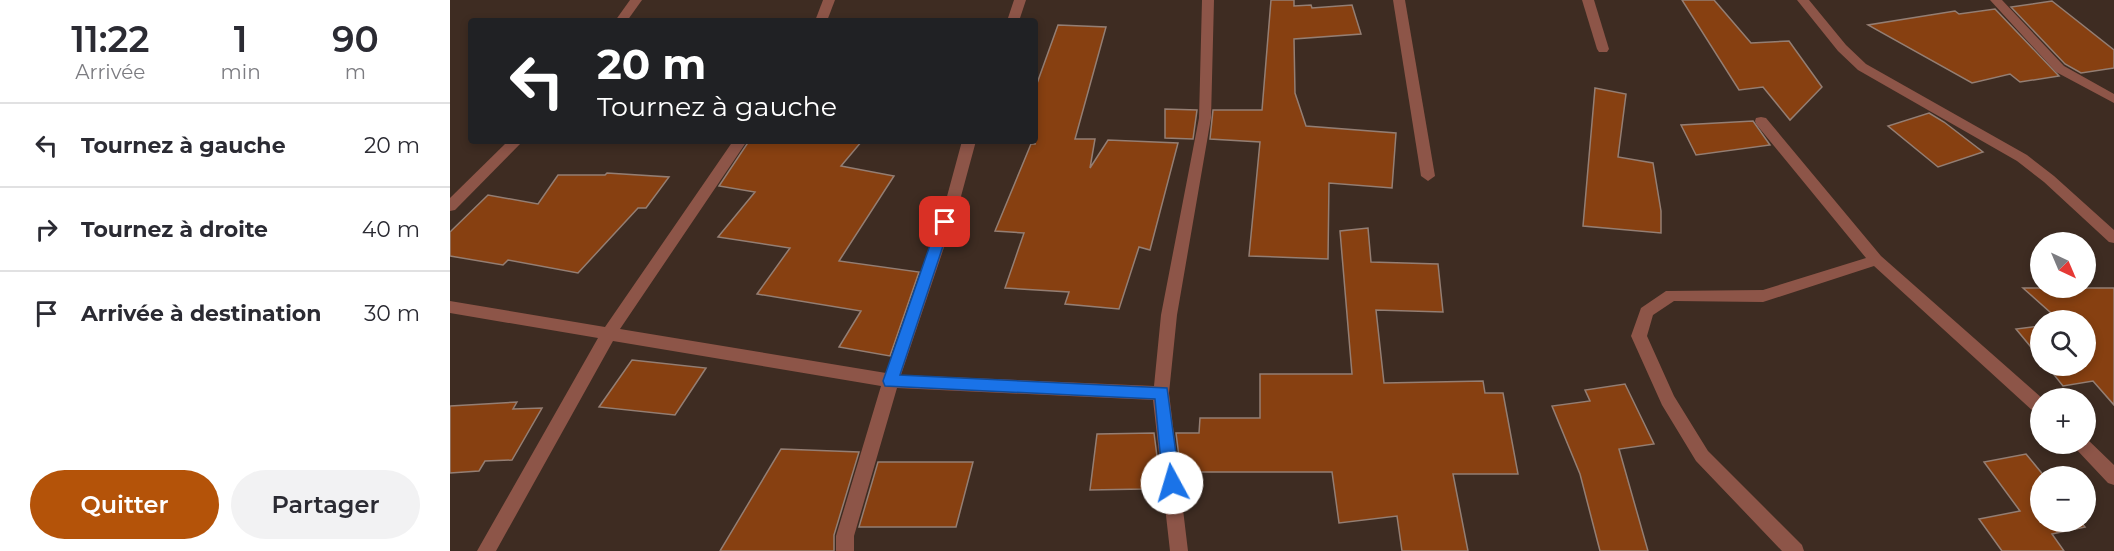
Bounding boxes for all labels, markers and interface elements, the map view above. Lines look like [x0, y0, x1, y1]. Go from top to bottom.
text: 11:22 [71, 17, 149, 61]
text: 1 [234, 17, 248, 61]
text: 90 [332, 17, 379, 61]
text: 20 m [597, 38, 706, 90]
icon: left [498, 42, 576, 120]
text: Arrivée [75, 60, 145, 84]
text: min [221, 60, 261, 84]
text: m [345, 60, 366, 84]
text: Tournez à gauche [597, 90, 837, 123]
icon: left [30, 129, 63, 162]
text: Tournez à gauche [81, 132, 286, 159]
text: 20 m [364, 132, 420, 159]
pin [919, 196, 970, 247]
icon: arrive [928, 205, 961, 238]
icon: right [30, 213, 63, 246]
text: Tournez à droite [81, 216, 268, 243]
text: 40 m [362, 216, 420, 243]
north arrow [2030, 232, 2096, 298]
map controls [2030, 232, 2096, 532]
icon: arrive [30, 297, 63, 330]
text: Arrivée à destination [81, 300, 321, 327]
text: 30 m [364, 300, 420, 327]
button: search [2030, 310, 2096, 376]
button: + [2030, 388, 2096, 454]
position arrow [1140, 451, 1204, 515]
button: − [2030, 466, 2096, 532]
button: Quitter [30, 470, 219, 539]
button: Partager [231, 470, 420, 539]

